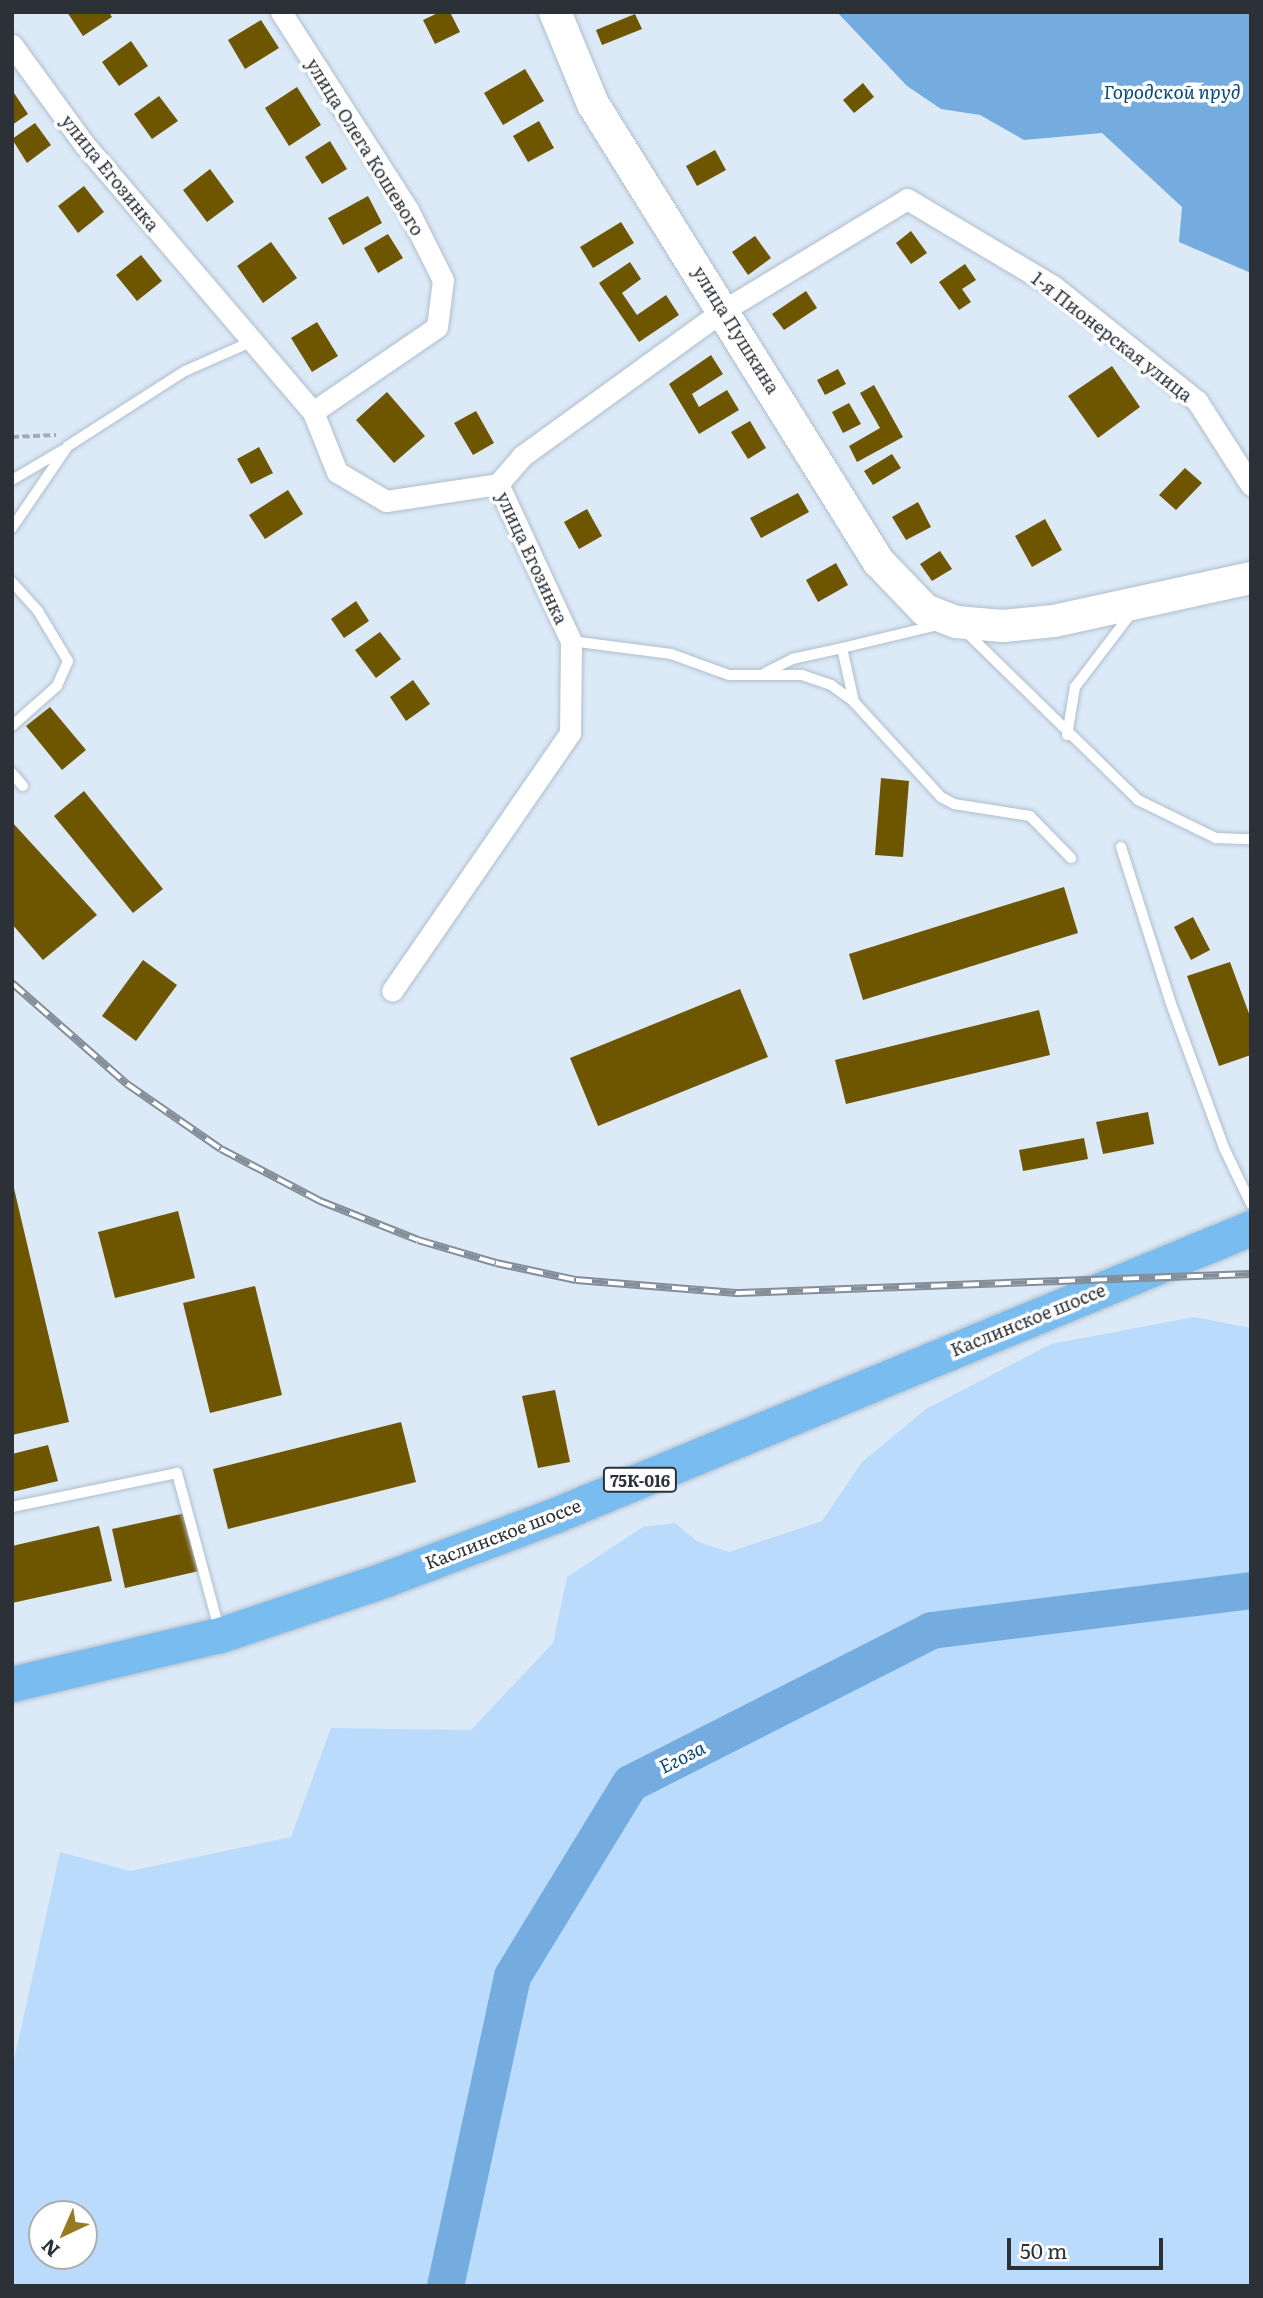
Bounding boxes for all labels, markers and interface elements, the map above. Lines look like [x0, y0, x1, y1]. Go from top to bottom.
street label: улица Олега Кошевого [302, 54, 428, 240]
water label: Городской пруд [1103, 81, 1241, 103]
street label: улица Егозинка [56, 110, 164, 236]
street label: улица Пушкина [688, 262, 784, 398]
street label: 1-я Пионерская улица [1027, 268, 1197, 406]
street label: улица Егозинка [492, 488, 572, 628]
street label: Каслинское шоссе [947, 1279, 1109, 1361]
road number: 75К-016 [602, 1468, 678, 1492]
street label: Каслинское шоссе [422, 1494, 584, 1574]
water label: Егоза [655, 1736, 709, 1778]
north arrow [28, 2200, 98, 2270]
scale bar [1011, 2224, 1167, 2268]
text: N [34, 2233, 65, 2264]
text: 50 m [1020, 2234, 1067, 2265]

